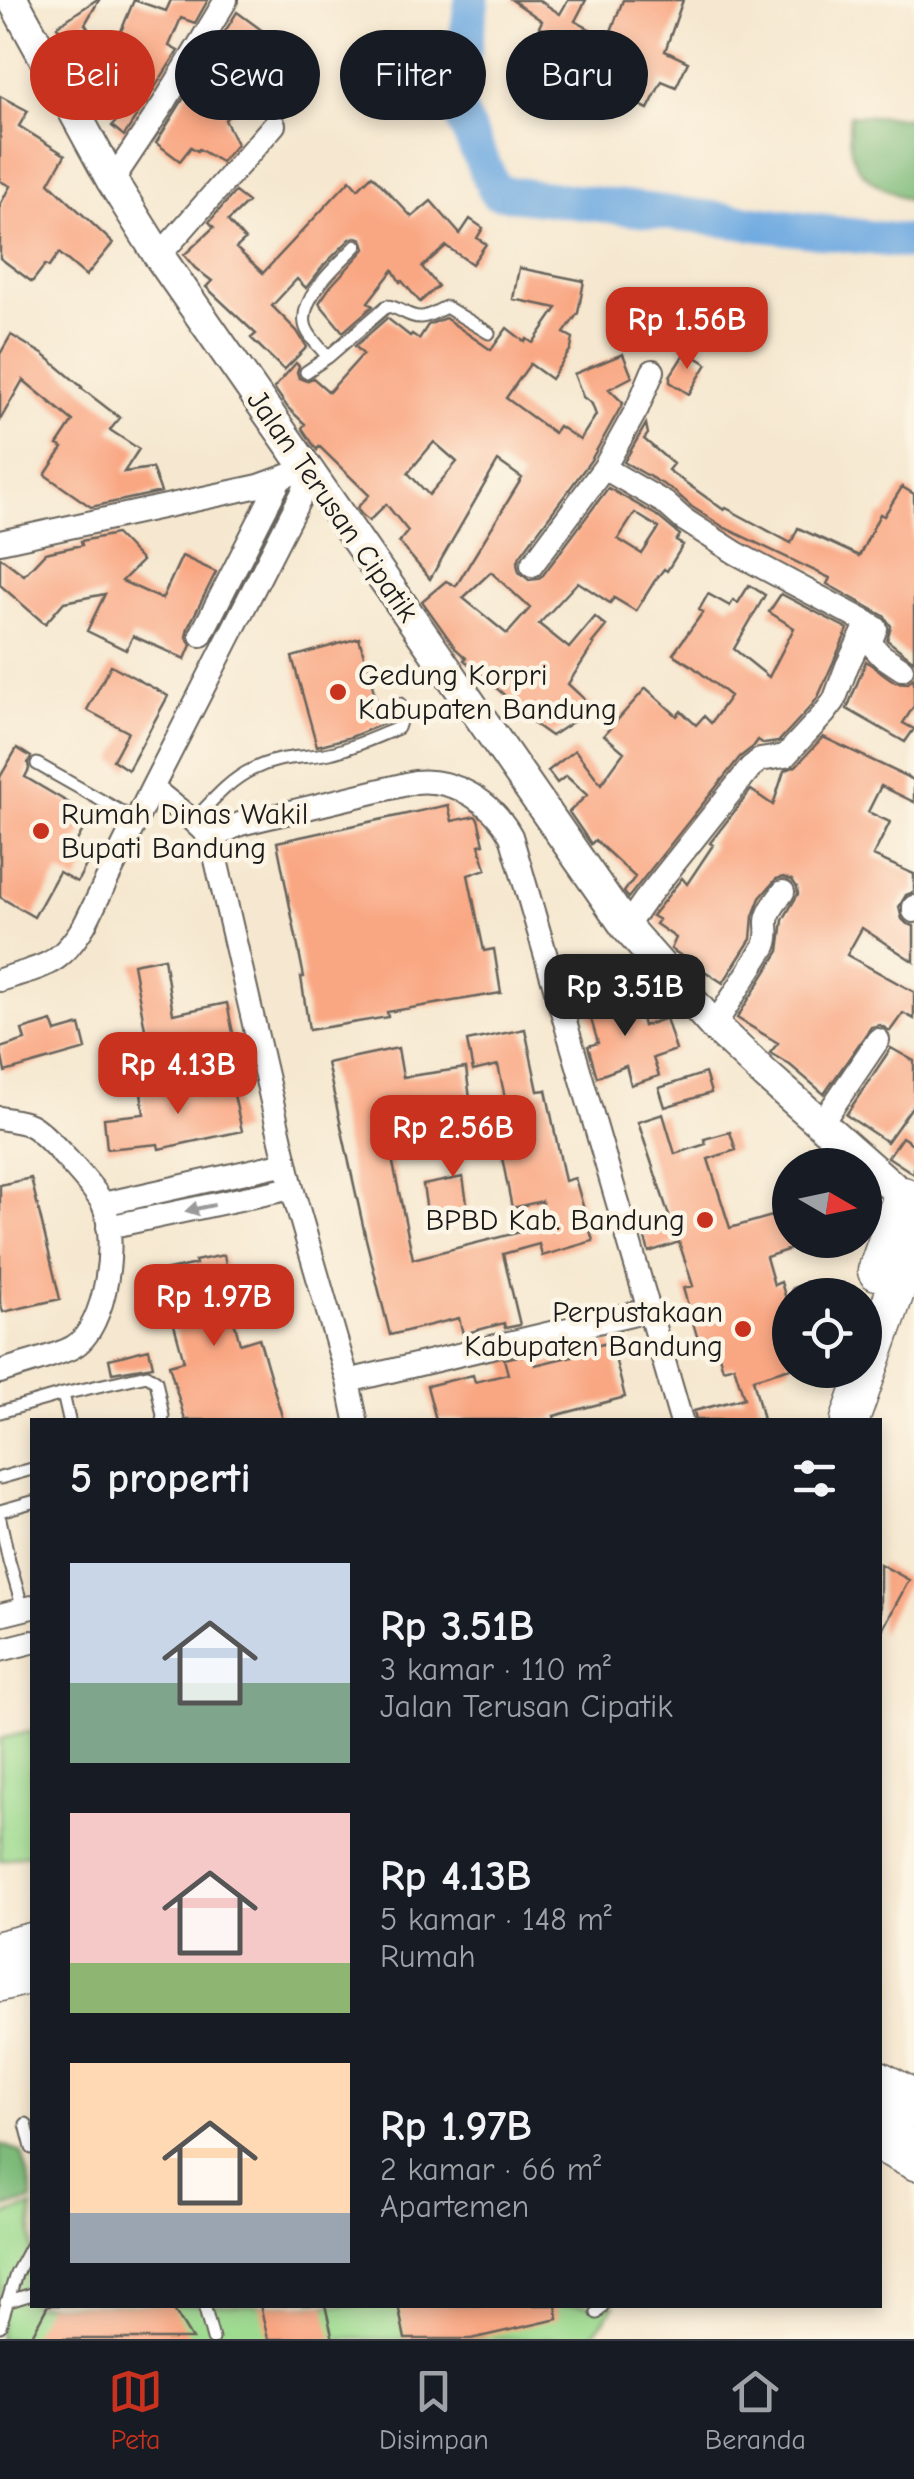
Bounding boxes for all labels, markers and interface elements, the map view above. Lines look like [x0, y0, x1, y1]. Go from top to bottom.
chip: Beli [30, 30, 155, 120]
chip: Sewa [175, 30, 320, 120]
chip: Filter [340, 30, 486, 120]
chip: Baru [506, 30, 648, 120]
pin: Rp 1.56B [584, 287, 790, 372]
text: Rp 1.56B [628, 301, 746, 338]
street label: Jalan Terusan Cipatik [240, 384, 426, 629]
place label: Gedung Korpri Kabupaten Bandung [358, 658, 617, 727]
marker: Gedung Korpri Kabupaten Bandung [327, 681, 349, 703]
place label: Rumah Dinas Wakil Bupati Bandung [61, 797, 308, 866]
marker: Rumah Dinas Wakil Bupati Bandung [30, 820, 52, 842]
pin: Rp 3.51B [522, 954, 728, 1039]
text: Rp 3.51B [566, 968, 684, 1005]
pin: Rp 4.13B [75, 1032, 281, 1117]
text: Rp 4.13B [120, 1046, 236, 1083]
pin: Rp 2.56B [350, 1095, 556, 1180]
text: Rp 2.56B [392, 1109, 514, 1146]
north arrow [772, 1148, 882, 1258]
map controls [772, 1148, 882, 1388]
one-way arrow [184, 1200, 215, 1216]
place label: BPBD Kab. Bandung [426, 1203, 685, 1238]
marker: BPBD Kab. Bandung [694, 1209, 716, 1231]
pin: Rp 1.97B [111, 1264, 317, 1349]
text: Rp 1.97B [156, 1278, 272, 1315]
button: locate [772, 1278, 882, 1388]
place label: Perpustakaan Kabupaten Bandung [464, 1295, 723, 1364]
marker: Perpustakaan Kabupaten Bandung [732, 1318, 754, 1340]
icon: filters [787, 1451, 842, 1506]
text: 5 properti [70, 1454, 251, 1503]
text: Rp 3.51B [380, 1602, 534, 1651]
icon: home [150, 1603, 270, 1723]
text: 3 kamar · 110 m² [380, 1651, 611, 1688]
text: Jalan Terusan Cipatik [380, 1688, 673, 1725]
text: Rp 4.13B [380, 1852, 532, 1901]
icon: home [150, 1853, 270, 1973]
text: 5 kamar · 148 m² [380, 1901, 612, 1938]
text: Rumah [380, 1938, 476, 1975]
text: Rp 1.97B [380, 2102, 532, 2151]
icon: home [150, 2103, 270, 2223]
text: 2 kamar · 66 m² [380, 2151, 601, 2188]
text: Apartemen [380, 2188, 529, 2225]
tab: Peta [108, 2364, 163, 2456]
tab: Disimpan [379, 2364, 489, 2456]
tab: Beranda [705, 2364, 806, 2456]

